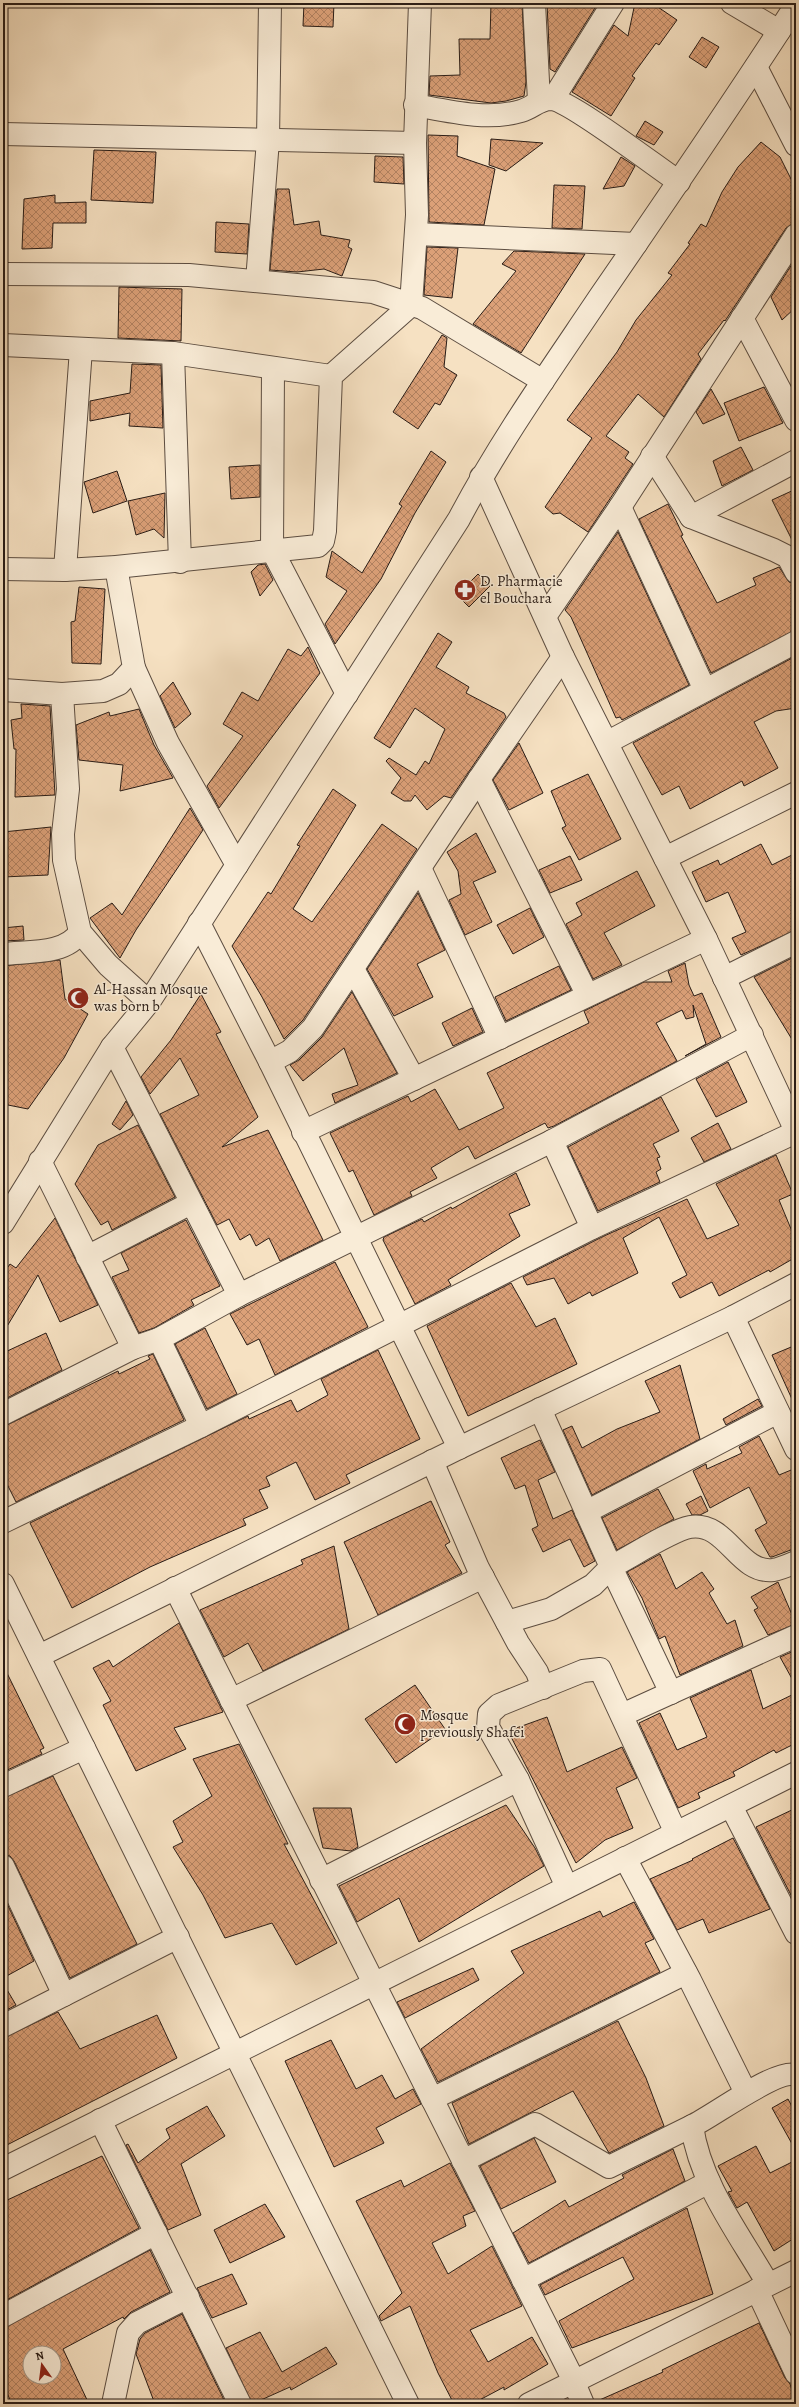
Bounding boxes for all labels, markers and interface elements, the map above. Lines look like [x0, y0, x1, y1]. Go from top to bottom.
place label: D. Pharmacie el Bouchara [480, 571, 563, 608]
pharmacy icon: D. Pharmacie el Bouchara [452, 577, 478, 603]
place label: Al-Hassan Mosque was born b [93, 979, 208, 1016]
mosque icon: Al-Hassan Mosque was born b [65, 985, 91, 1011]
place label: Mosque previously Shafei [420, 1705, 525, 1742]
mosque icon: Mosque previously Shafei [392, 1711, 418, 1737]
north arrow [22, 2345, 62, 2385]
text: N [34, 2348, 45, 2364]

